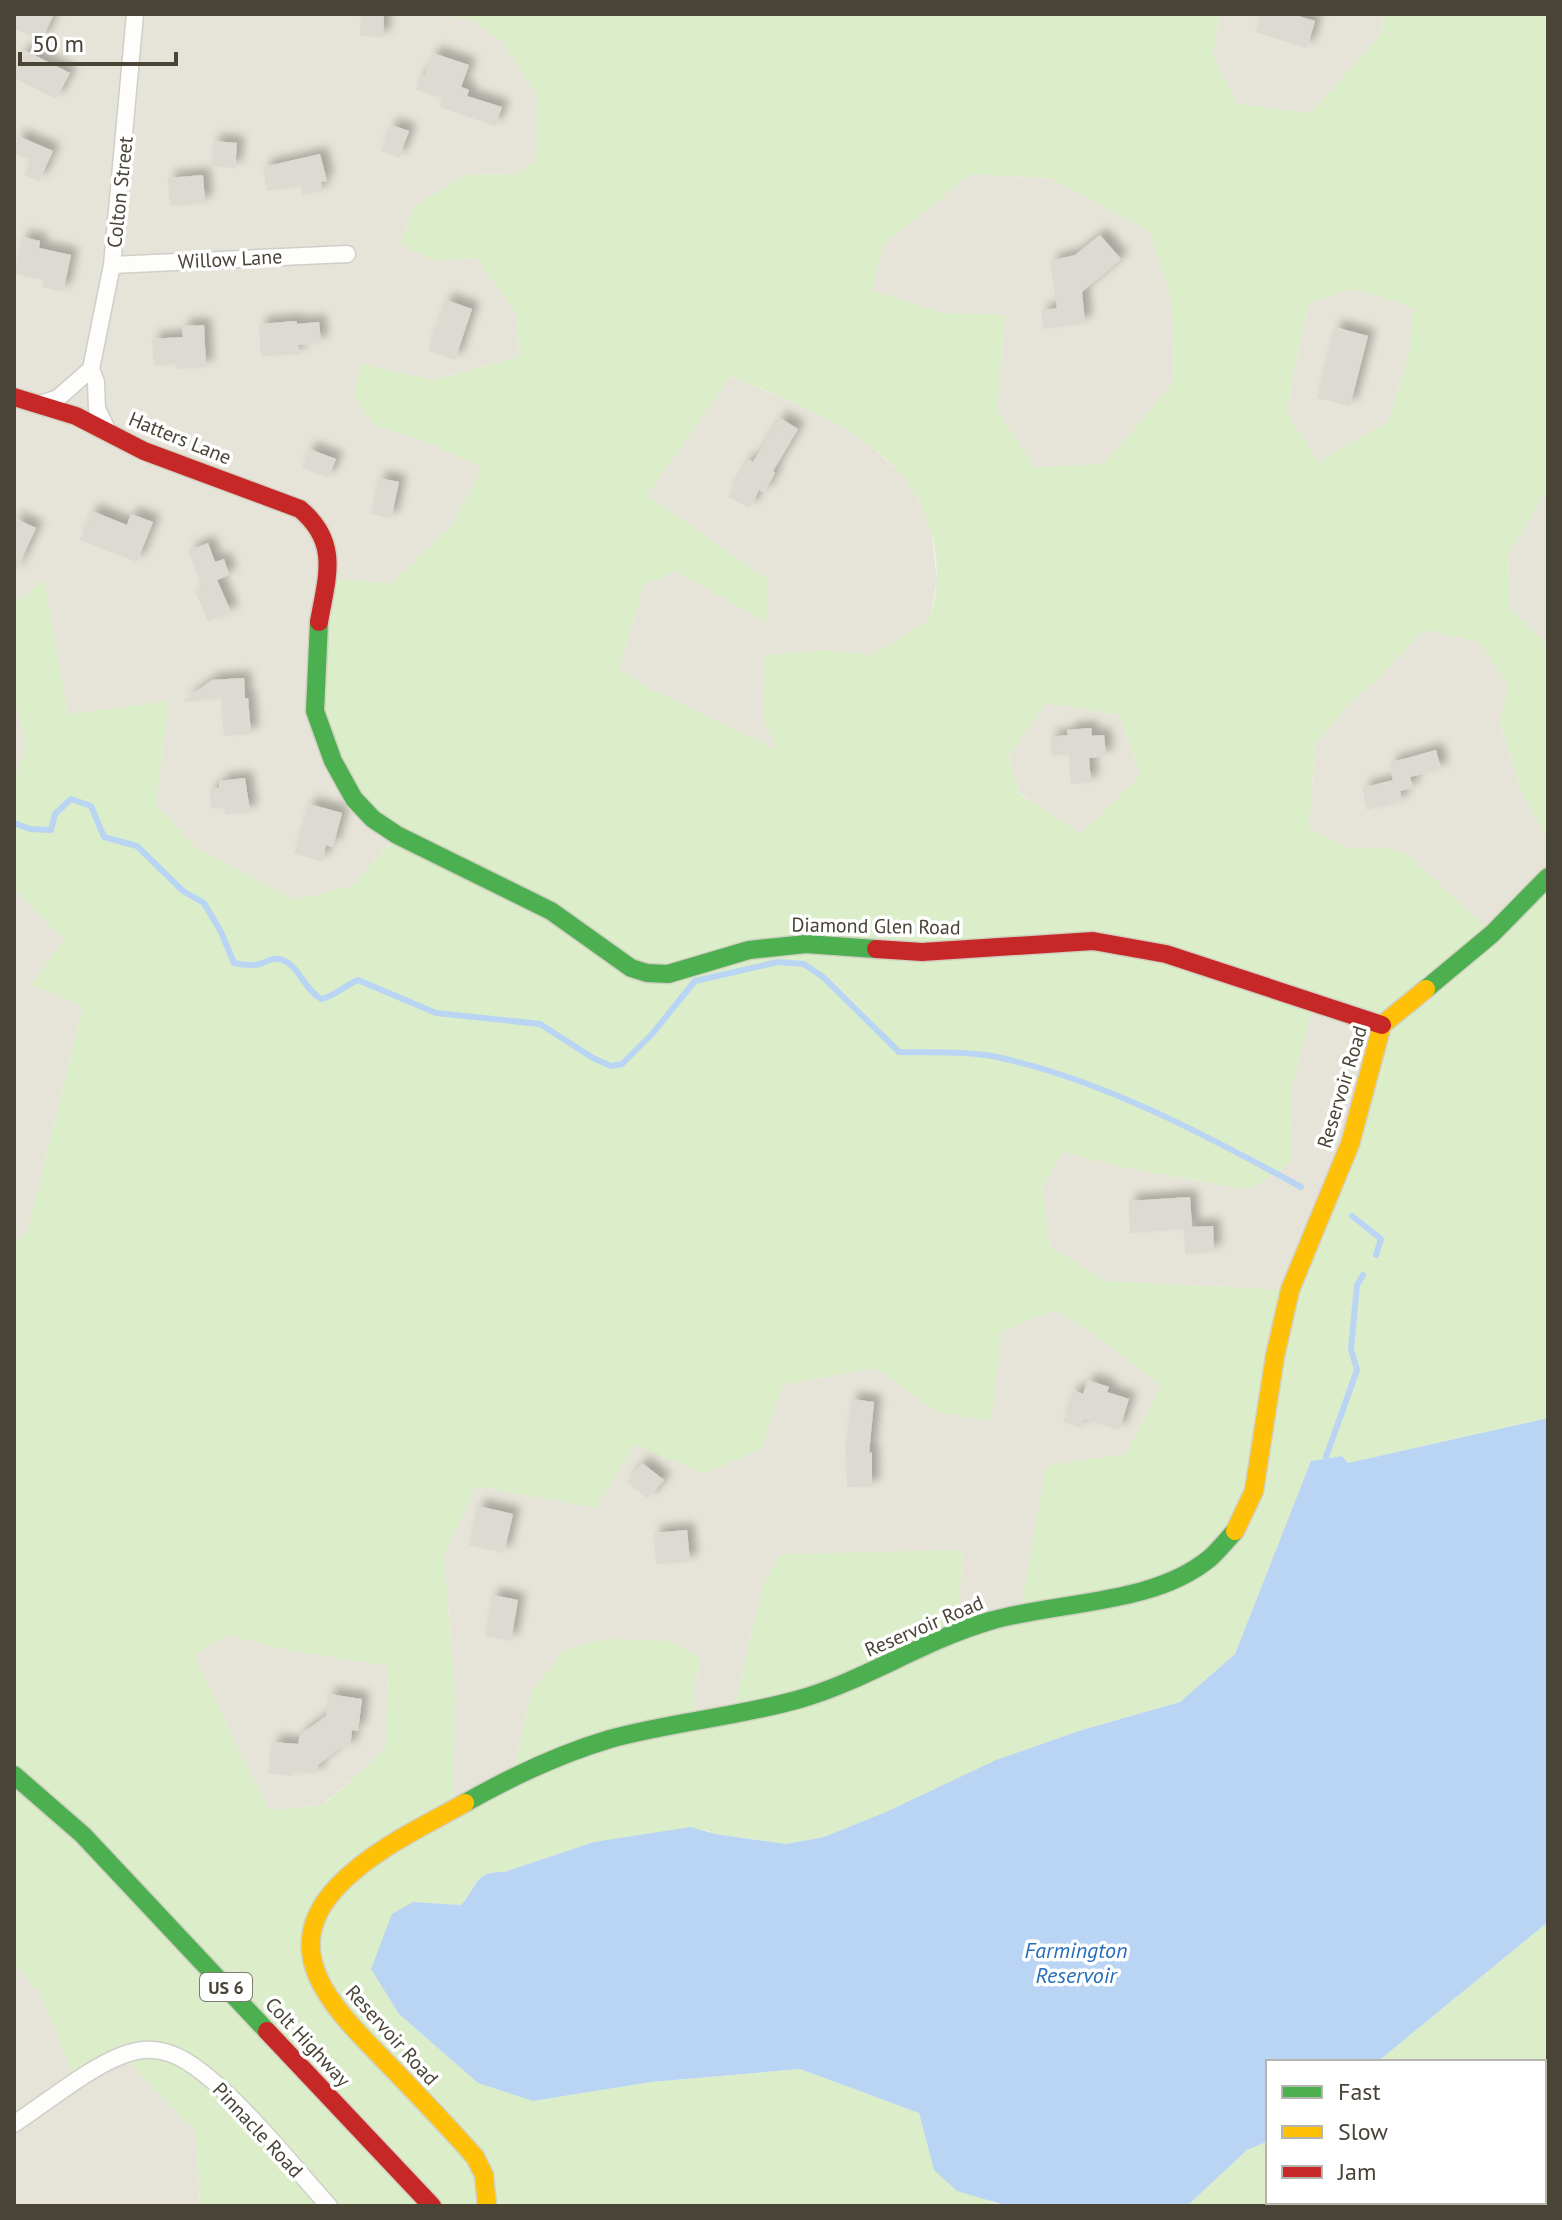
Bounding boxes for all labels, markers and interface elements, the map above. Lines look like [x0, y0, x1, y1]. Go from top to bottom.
scale bar [20, 16, 176, 66]
text: 50 m [32, 28, 84, 59]
street label: Colton Street [101, 135, 139, 249]
street label: Willow Lane [177, 243, 283, 275]
street label: Hatters Lane [125, 406, 235, 470]
street label: Diamond Glen Road [791, 912, 961, 940]
street label: Reservoir Road [1311, 1023, 1373, 1151]
street label: Reservoir Road [861, 1589, 987, 1663]
water label: Farmington Reservoir [1024, 1936, 1128, 1989]
road number: US 6 [200, 1973, 252, 2001]
street label: Reservoir Road [340, 1979, 444, 2091]
street label: Colt Highway [260, 1992, 357, 2093]
legend [1266, 2060, 1546, 2204]
text: Fast [1338, 2076, 1381, 2107]
street label: Pinnacle Road [207, 2077, 309, 2183]
text: Slow [1338, 2116, 1388, 2147]
text: Jam [1337, 2156, 1376, 2187]

